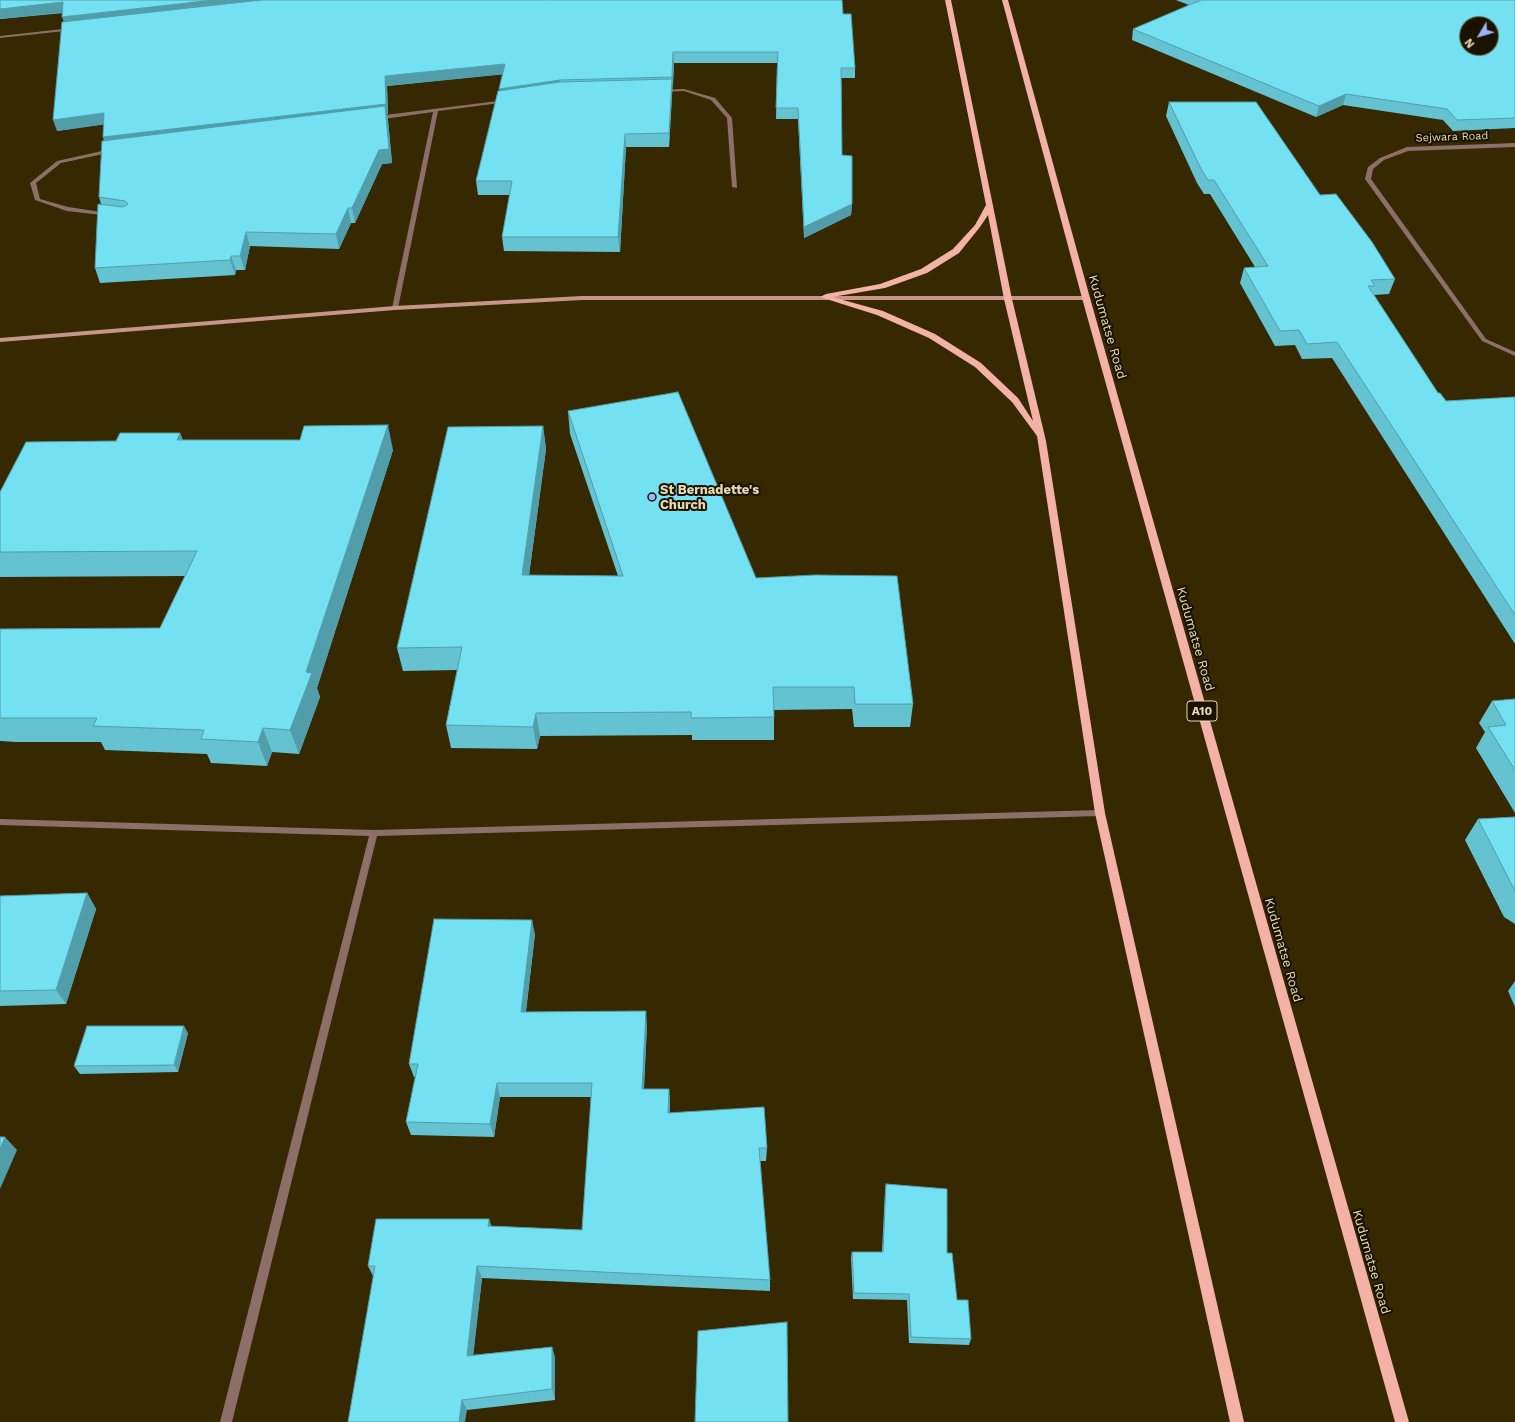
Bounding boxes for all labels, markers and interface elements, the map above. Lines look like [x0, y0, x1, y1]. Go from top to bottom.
north arrow [1459, 16, 1499, 56]
text: N [1462, 36, 1478, 50]
street label: Sejwara Road [1415, 129, 1489, 145]
street label: Kudumatse Road [1085, 273, 1129, 381]
place label: St Bernadette's Church [660, 482, 759, 513]
marker: St Bernadette's Church [647, 492, 657, 502]
street label: Kudumatse Road [1173, 585, 1217, 693]
road number: A10 [1187, 701, 1217, 721]
street label: Kudumatse Road [1261, 896, 1305, 1004]
street label: Kudumatse Road [1349, 1208, 1393, 1316]

